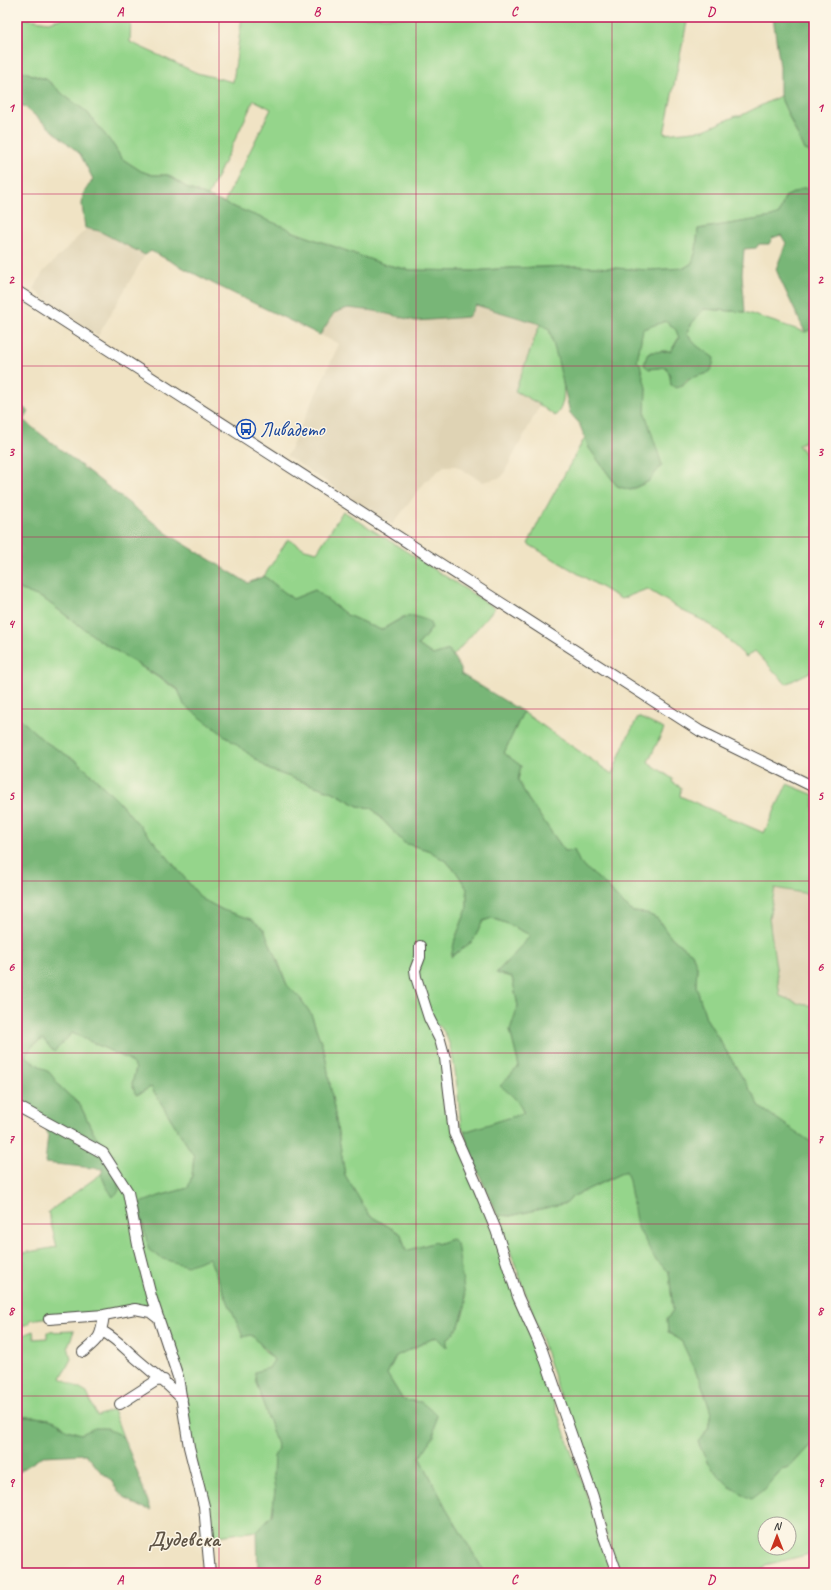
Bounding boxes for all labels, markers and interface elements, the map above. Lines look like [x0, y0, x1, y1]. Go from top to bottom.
text: A [117, 4, 125, 20]
text: B [314, 4, 322, 20]
text: C [511, 4, 519, 20]
text: D [707, 4, 716, 20]
text: 1 [8, 100, 16, 116]
text: 1 [817, 100, 825, 116]
text: 2 [8, 272, 15, 288]
text: 2 [817, 272, 824, 288]
place label: Ливадето [260, 417, 326, 442]
bus stop icon: Ливадето [235, 418, 257, 440]
text: 3 [8, 444, 15, 460]
text: 3 [817, 444, 824, 460]
text: 4 [8, 616, 16, 632]
text: 4 [817, 616, 825, 632]
text: 5 [8, 788, 15, 804]
text: 5 [817, 788, 824, 804]
text: 6 [8, 959, 15, 975]
text: 6 [817, 959, 824, 975]
text: 7 [8, 1131, 15, 1147]
text: 7 [817, 1131, 824, 1147]
text: 8 [8, 1303, 16, 1319]
text: 8 [817, 1303, 825, 1319]
text: 9 [8, 1475, 15, 1491]
text: 9 [817, 1475, 824, 1491]
north arrow [757, 1516, 797, 1556]
text: N [774, 1519, 783, 1533]
district label: Дудевска [148, 1526, 222, 1552]
text: A [117, 1572, 125, 1588]
text: B [314, 1572, 322, 1588]
text: C [511, 1572, 519, 1588]
text: D [707, 1572, 716, 1588]

